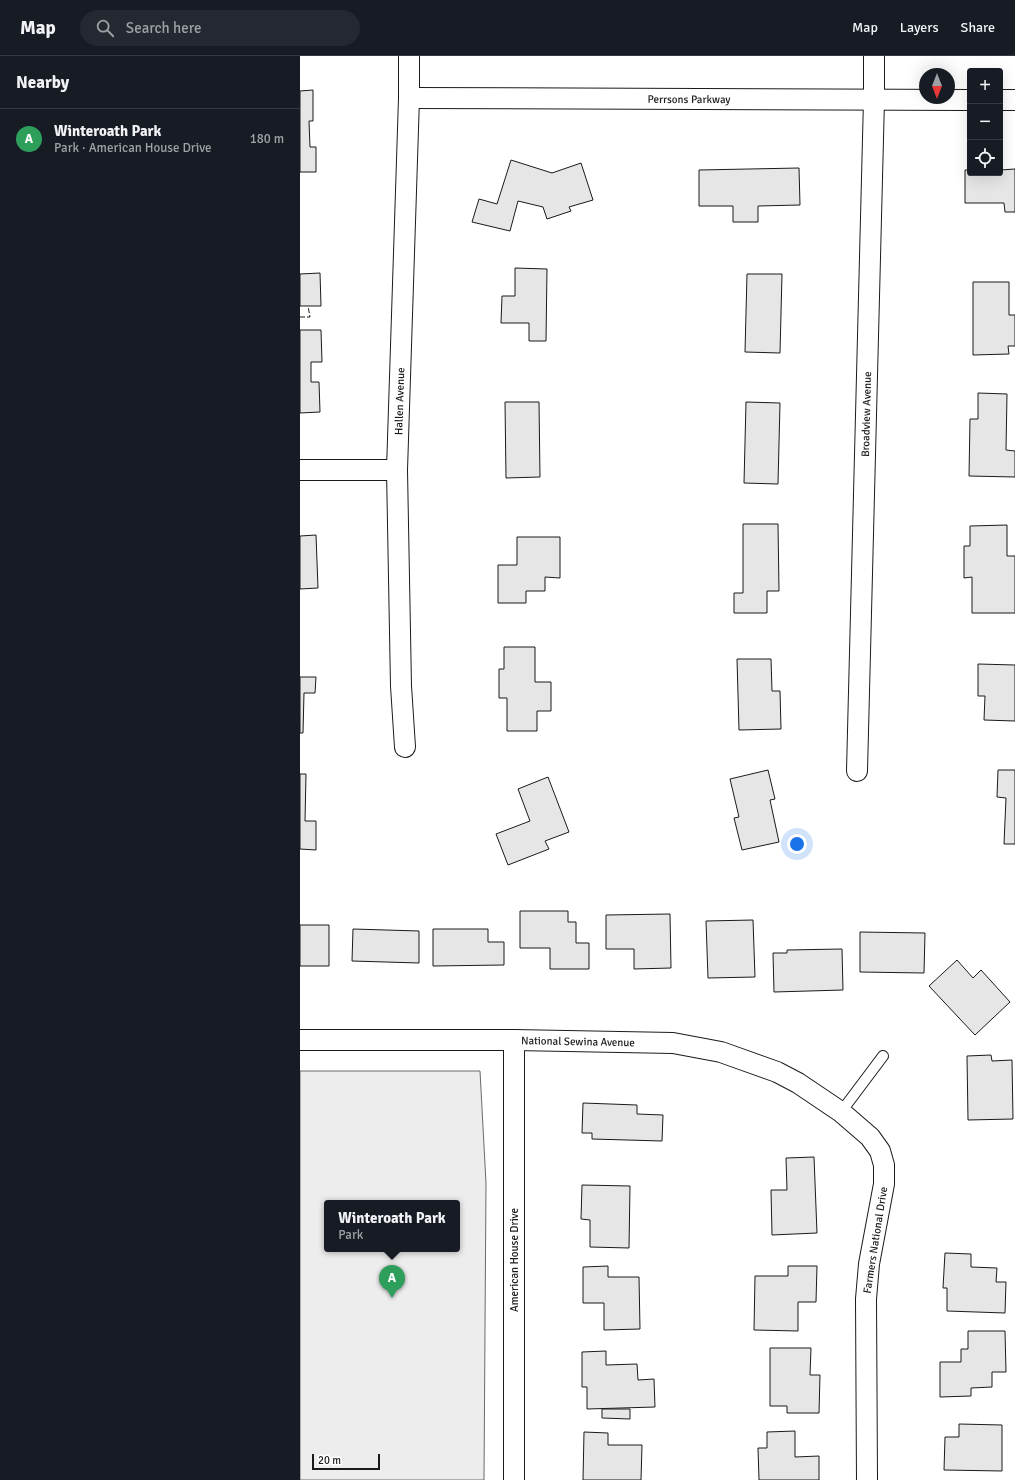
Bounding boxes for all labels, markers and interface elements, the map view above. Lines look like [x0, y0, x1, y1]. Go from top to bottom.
search box [80, 10, 360, 46]
text: Map [20, 16, 56, 40]
icon: search [94, 17, 116, 39]
text: Search here [126, 19, 201, 37]
text: Map [852, 19, 878, 36]
text: Layers [900, 19, 939, 36]
text: Share [961, 19, 995, 36]
north arrow [919, 68, 955, 104]
map controls [967, 68, 1003, 176]
button: + [967, 68, 1003, 104]
text: Nearby [16, 72, 69, 93]
street label: Perrsons Parkway [647, 93, 731, 106]
button: − [967, 104, 1003, 140]
text: Winteroath Park [54, 122, 161, 140]
text: A [25, 131, 33, 147]
text: 180 m [250, 131, 284, 147]
text: Park · American House Drive [54, 140, 211, 156]
button: locate [967, 140, 1003, 176]
street label: Hallen Avenue [392, 367, 407, 435]
street label: Broadview Avenue [859, 371, 874, 457]
your location [787, 834, 807, 854]
street label: National Sewina Avenue [521, 1034, 635, 1049]
street label: Farmers National Drive [861, 1186, 890, 1294]
popup [324, 1200, 460, 1252]
street label: American House Drive [508, 1208, 521, 1312]
text: Winteroath Park [338, 1209, 446, 1227]
text: Park [338, 1227, 363, 1243]
pin: A [379, 1265, 405, 1298]
scale bar [312, 1452, 380, 1471]
text: 20 m [318, 1454, 341, 1467]

